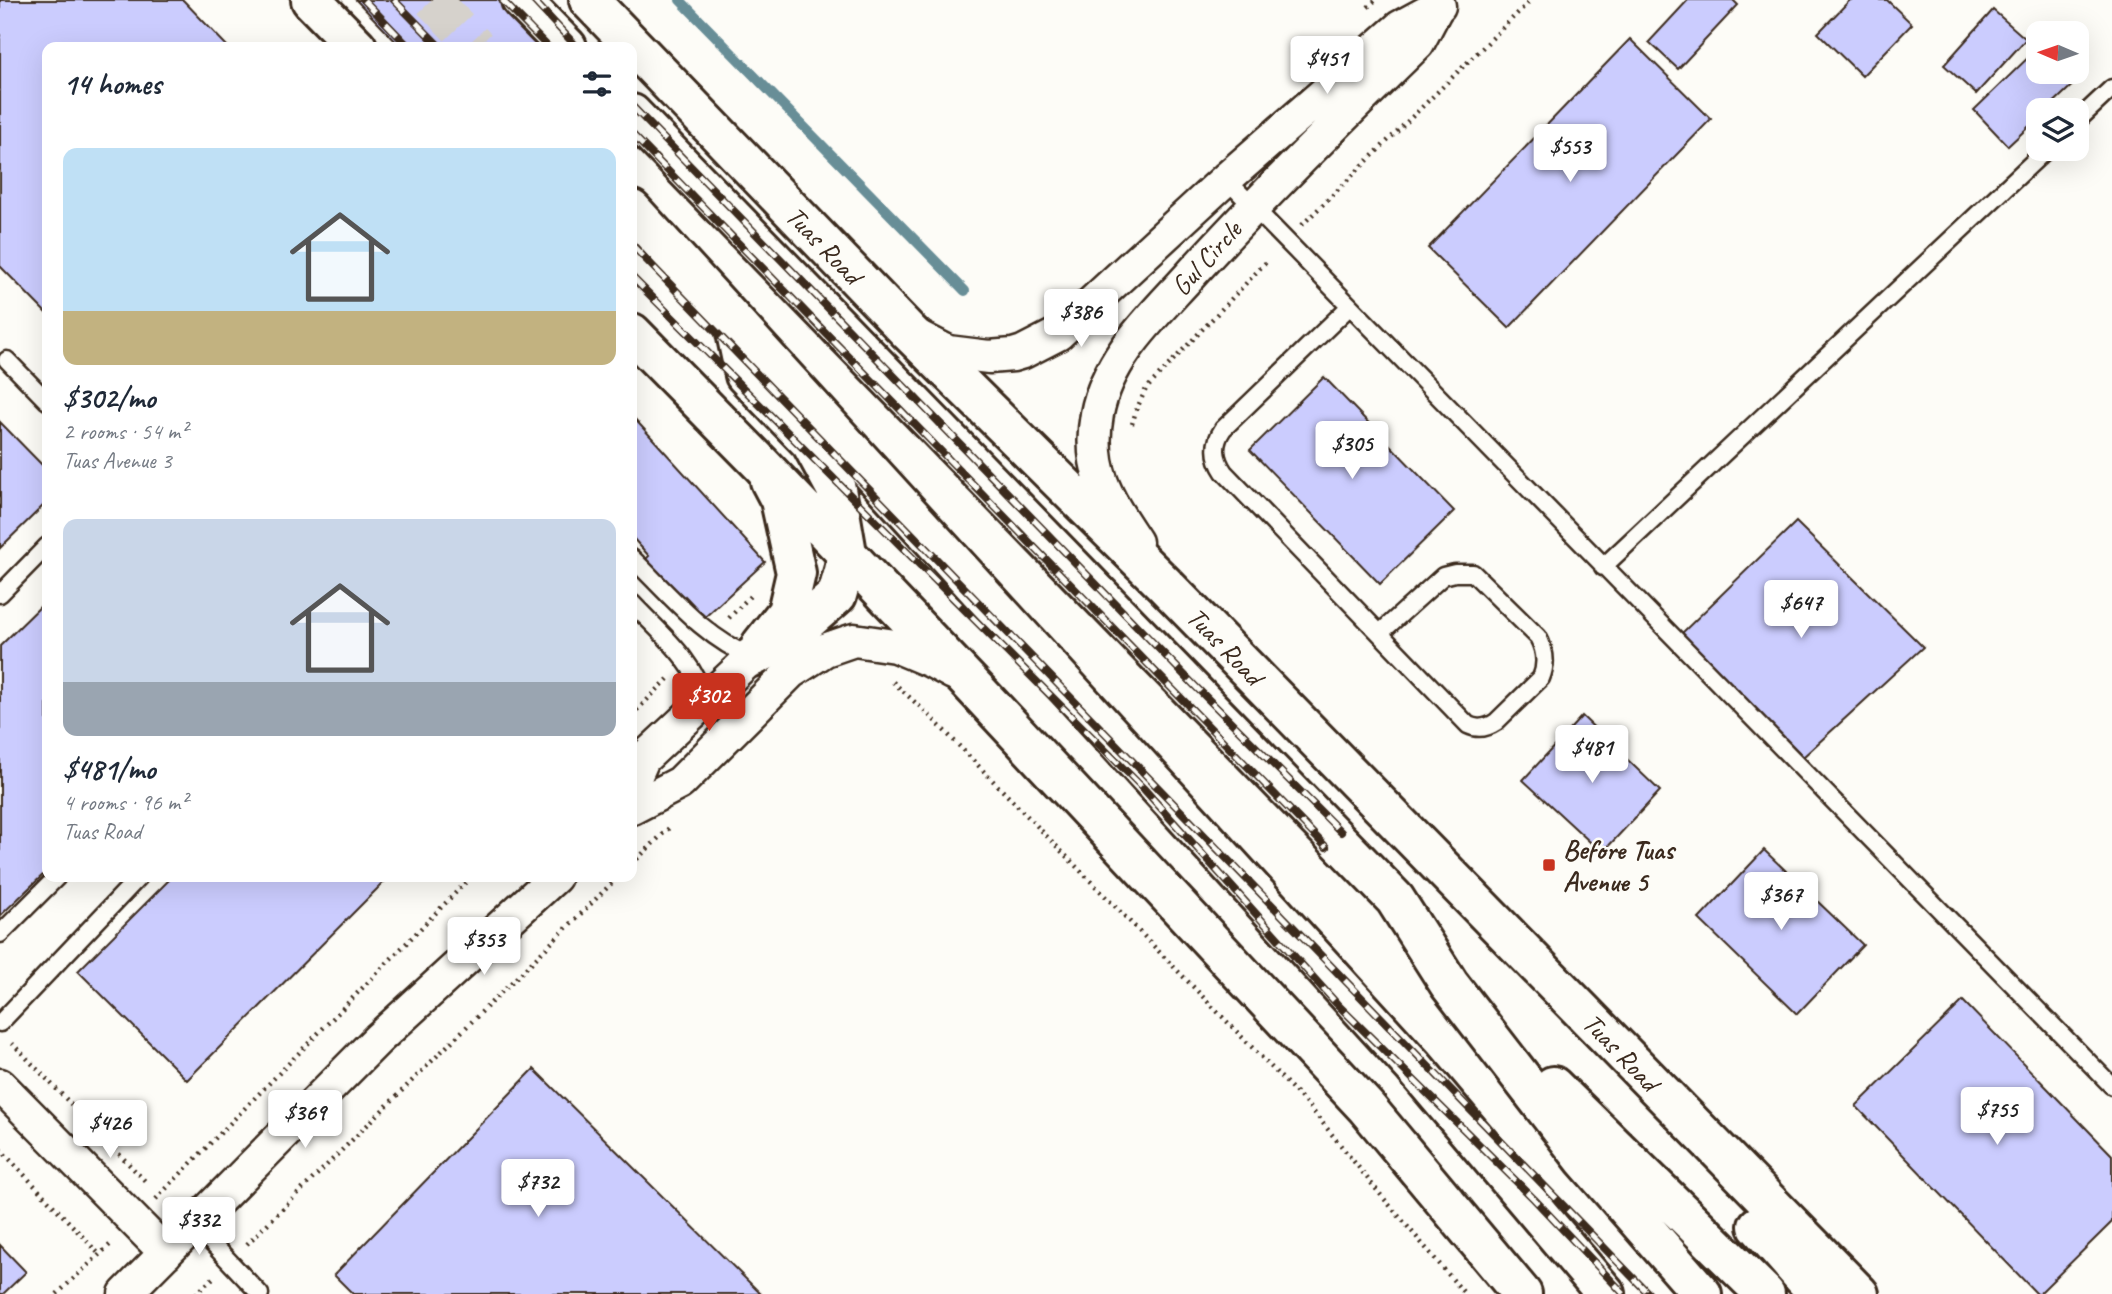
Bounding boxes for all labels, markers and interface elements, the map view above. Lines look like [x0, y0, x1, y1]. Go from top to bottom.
north arrow [2026, 21, 2090, 84]
map controls [2026, 21, 2089, 161]
pin: $451 [1286, 36, 1368, 96]
text: $451 [1306, 44, 1348, 73]
text: 14 homes [63, 65, 161, 103]
icon: filters [578, 65, 616, 103]
button: layers [2026, 98, 2089, 161]
pin: $553 [1529, 124, 1611, 184]
text: $553 [1550, 132, 1590, 161]
icon: home [277, 194, 403, 320]
street label: Tuas Road [778, 199, 872, 294]
street label: Gul Circle [1163, 212, 1250, 303]
pin: $386 [1040, 290, 1122, 349]
text: $386 [1060, 297, 1102, 326]
text: $302/mo [63, 379, 155, 417]
text: 2 rooms · 54 m² [63, 417, 187, 446]
pin: $305 [1311, 421, 1393, 481]
text: $305 [1331, 429, 1373, 458]
text: Tuas Avenue 3 [63, 446, 172, 475]
icon: home [277, 565, 403, 691]
pin: $647 [1760, 580, 1842, 640]
text: $647 [1780, 588, 1822, 617]
street label: Tuas Road [1179, 600, 1273, 695]
pin: $302 [668, 674, 750, 733]
text: $302 [688, 681, 730, 710]
pin: $481 [1551, 726, 1633, 785]
text: $481 [1571, 733, 1613, 762]
text: $481/mo [63, 750, 155, 788]
text: 4 rooms · 96 m² [63, 788, 187, 817]
text: Tuas Road [63, 817, 141, 846]
place label: Before Tuas Avenue 5 [1563, 832, 1677, 899]
marker: Before Tuas Avenue 5 [1541, 857, 1557, 873]
pin: $367 [1740, 872, 1822, 932]
text: $367 [1760, 880, 1802, 909]
pin: $353 [443, 918, 525, 977]
text: $353 [463, 925, 505, 954]
street label: Tuas Road [1575, 1006, 1669, 1101]
pin: $755 [1956, 1088, 2038, 1147]
pin: $369 [264, 1090, 346, 1150]
text: $755 [1977, 1095, 2017, 1124]
text: $369 [284, 1098, 326, 1127]
pin: $426 [69, 1100, 151, 1160]
text: $426 [89, 1108, 131, 1137]
pin: $732 [497, 1160, 579, 1219]
text: $732 [517, 1167, 559, 1196]
pin: $332 [158, 1198, 240, 1257]
text: $332 [178, 1205, 220, 1234]

